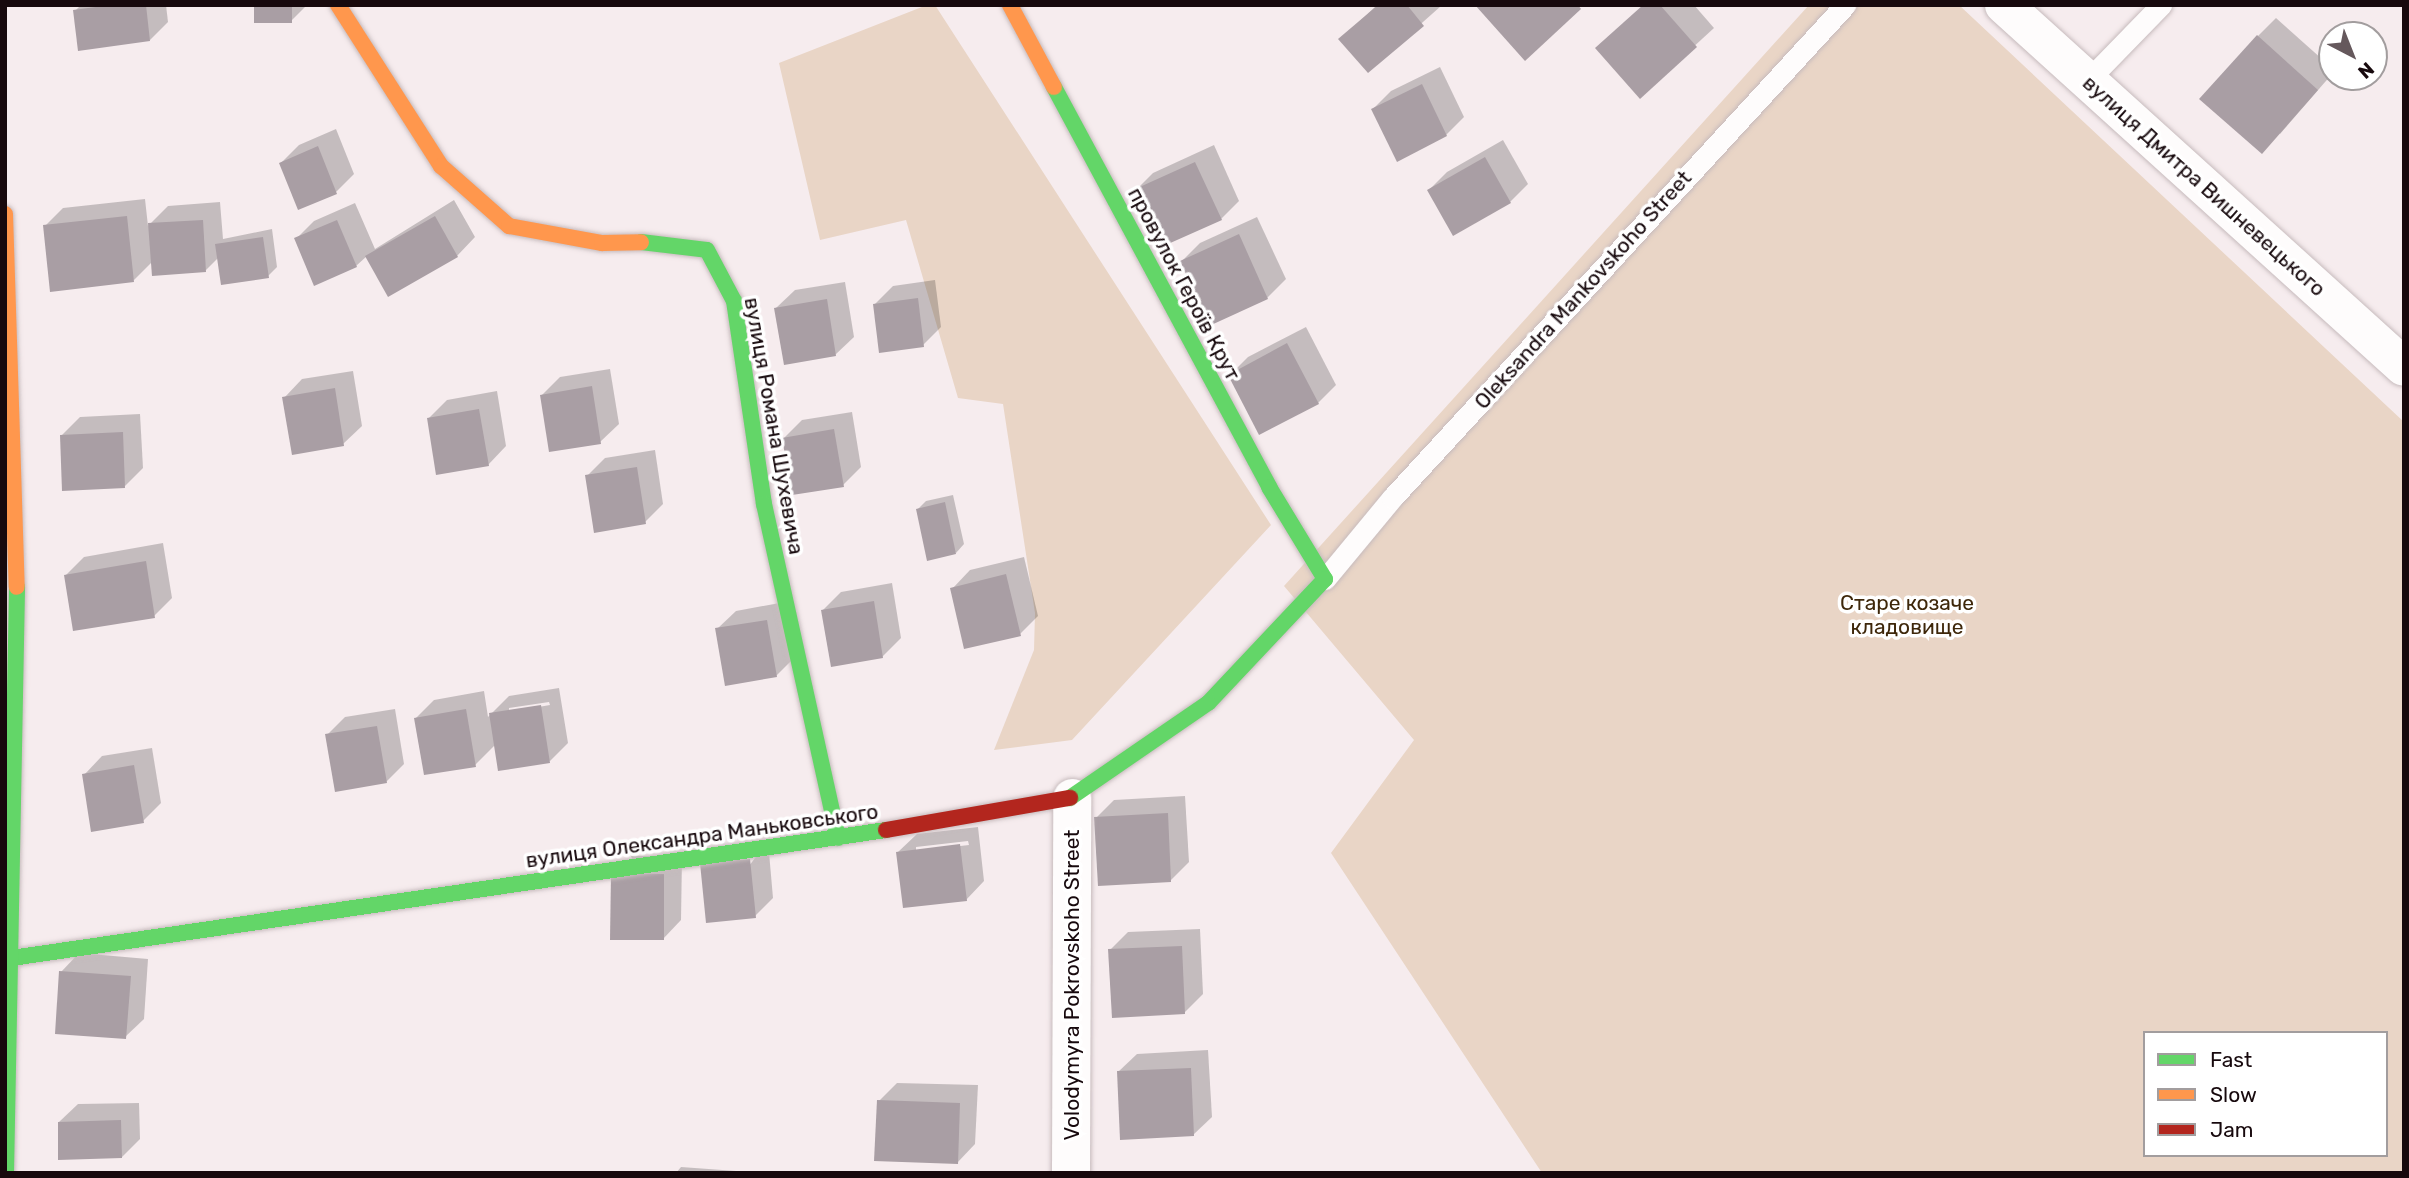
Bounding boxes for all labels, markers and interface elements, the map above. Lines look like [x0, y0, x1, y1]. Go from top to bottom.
north arrow [2318, 21, 2388, 91]
text: N [2353, 57, 2379, 84]
street label: вулиця Дмитра Вишневецького [2077, 70, 2331, 302]
street label: Oleksandra Mankovskoho Street [1469, 166, 1697, 414]
street label: провулок Героїв Крут [1122, 183, 1246, 385]
street label: вулиця Романа Шухевича [739, 296, 809, 556]
park label: Старе козаче кладовище [1840, 590, 1974, 640]
street label: вулиця Олександра Маньковського [524, 799, 880, 873]
street label: Volodymyra Pokrovskoho Street [1059, 829, 1085, 1141]
legend [2143, 1031, 2388, 1157]
text: Fast [2210, 1047, 2252, 1072]
text: Slow [2210, 1082, 2257, 1107]
text: Jam [2210, 1117, 2254, 1142]

